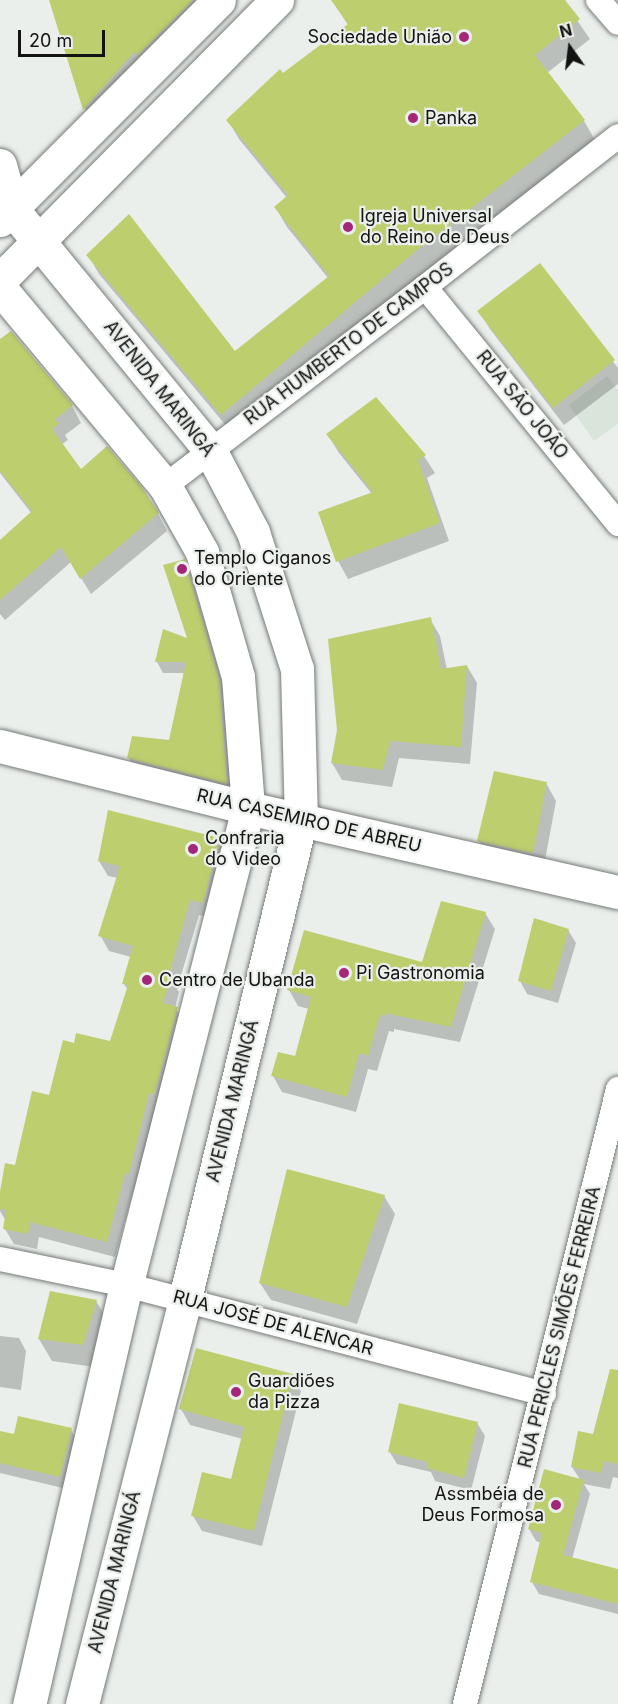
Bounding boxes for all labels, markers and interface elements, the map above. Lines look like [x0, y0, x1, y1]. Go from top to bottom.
scale bar [21, 18, 108, 56]
north arrow [540, 18, 600, 78]
text: N [557, 19, 574, 42]
place label: Sociedade União [308, 26, 452, 48]
text: 20 m [29, 30, 72, 51]
marker: Sociedade União [457, 30, 471, 44]
place label: Panka [425, 107, 477, 129]
marker: Panka [406, 111, 420, 125]
place label: Igreja Universal do Reino de Deus [360, 206, 510, 248]
marker: Igreja Universal do Reino de Deus [341, 220, 355, 234]
street label: RUA HUMBERTO DE CAMPOS [240, 258, 458, 430]
street label: AVENIDA MARINGÁ [99, 317, 219, 461]
street label: RUA SÃO JOÃO [472, 346, 572, 464]
place label: Templo Ciganos do Oriente [194, 548, 331, 590]
marker: Templo Ciganos do Oriente [175, 562, 189, 576]
street label: RUA CASEMIRO DE ABREU [194, 785, 424, 857]
place label: Confraria do Video [205, 828, 285, 870]
marker: Confraria do Video [186, 842, 200, 856]
place label: Pi Gastronomia [356, 962, 485, 984]
marker: Pi Gastronomia [337, 966, 351, 980]
place label: Centro de Ubanda [159, 969, 315, 991]
marker: Centro de Ubanda [140, 973, 154, 987]
street label: AVENIDA MARINGÁ [202, 1017, 264, 1185]
street label: RUA PERICLES SIMÕES FERREIRA [514, 1184, 606, 1470]
street label: RUA JOSÉ DE ALENCAR [171, 1286, 375, 1360]
place label: Guardiões da Pizza [248, 1371, 335, 1414]
marker: Guardiões da Pizza [229, 1385, 243, 1399]
place label: Assmbéia de Deus Formosa [421, 1484, 544, 1526]
street label: AVENIDA MARINGÁ [84, 1488, 146, 1656]
marker: Assmbéia de Deus Formosa [549, 1498, 563, 1512]

